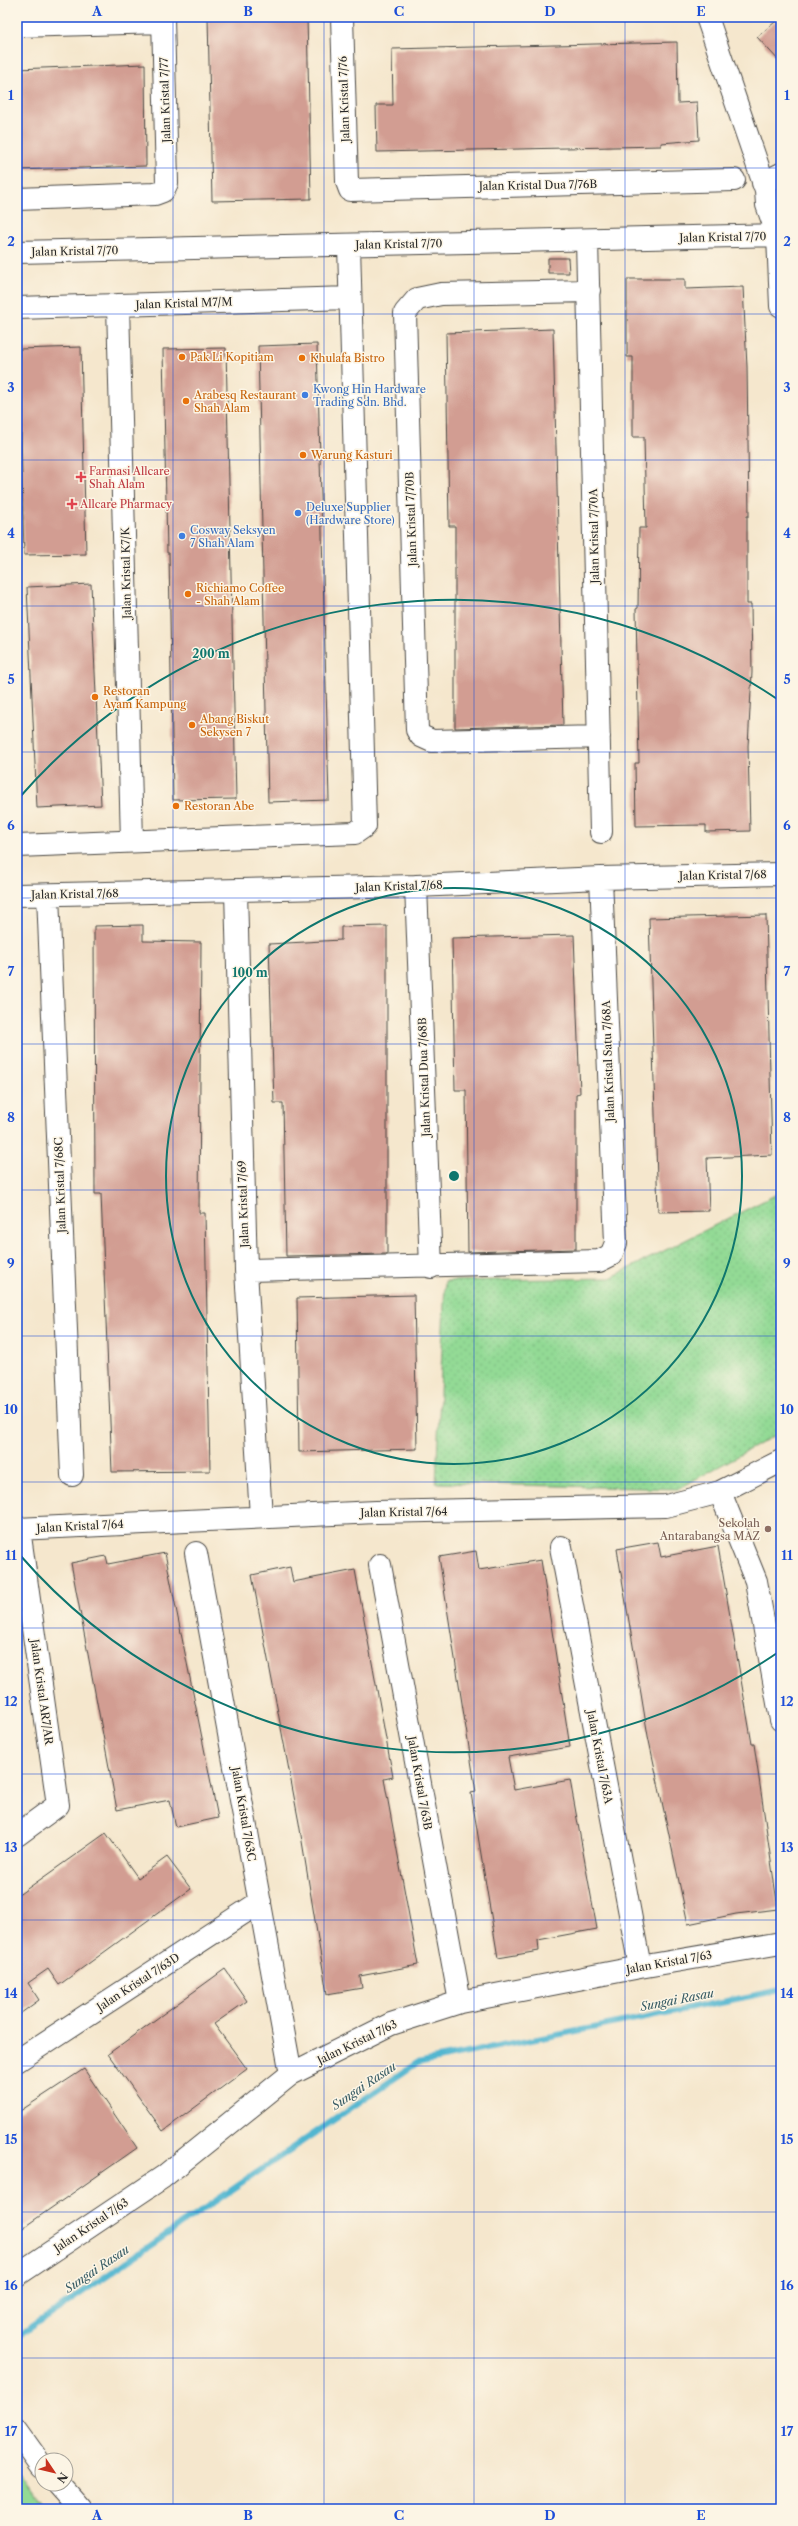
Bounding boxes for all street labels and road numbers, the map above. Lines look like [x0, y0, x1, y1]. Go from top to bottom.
street label: Jalan Kristal 7/76 [335, 55, 353, 144]
street label: Jalan Kristal 7/77 [156, 56, 174, 145]
street label: Jalan Kristal Dua 7/76B [477, 177, 598, 193]
street label: Jalan Kristal 7/70 [677, 229, 767, 245]
street label: Jalan Kristal 7/70 [353, 236, 443, 252]
street label: Jalan Kristal 7/70 [29, 243, 119, 259]
street label: Jalan Kristal M7/M [133, 294, 233, 312]
street label: Jalan Kristal 7/70B [402, 471, 420, 569]
street label: Jalan Kristal 7/70A [586, 488, 602, 586]
street label: Jalan Kristal K7/K [118, 527, 134, 621]
street label: Jalan Kristal 7/68 [677, 867, 767, 883]
street label: Jalan Kristal 7/68 [353, 877, 443, 895]
street label: Jalan Kristal 7/68 [29, 886, 119, 902]
street label: Jalan Kristal Satu 7/68A [599, 999, 617, 1124]
street label: Jalan Kristal Dua 7/68B [415, 1017, 433, 1139]
street label: Jalan Kristal 7/68C [51, 1137, 69, 1235]
street label: Jalan Kristal 7/69 [234, 1160, 252, 1250]
street label: Jalan Kristal 7/64 [358, 1504, 448, 1520]
street label: Jalan Kristal 7/64 [34, 1517, 124, 1535]
street label: Jalan Kristal AR7/AR [27, 1636, 56, 1747]
street label: Jalan Kristal 7/63A [584, 1707, 616, 1806]
street label: Jalan Kristal 7/63B [405, 1733, 435, 1831]
street label: Jalan Kristal 7/63C [228, 1764, 259, 1862]
street label: Jalan Kristal 7/63 [623, 1948, 713, 1977]
street label: Jalan Kristal 7/63D [92, 1950, 182, 2015]
street label: Jalan Kristal 7/63 [313, 2017, 399, 2068]
street label: Jalan Kristal 7/63 [49, 2195, 131, 2256]

